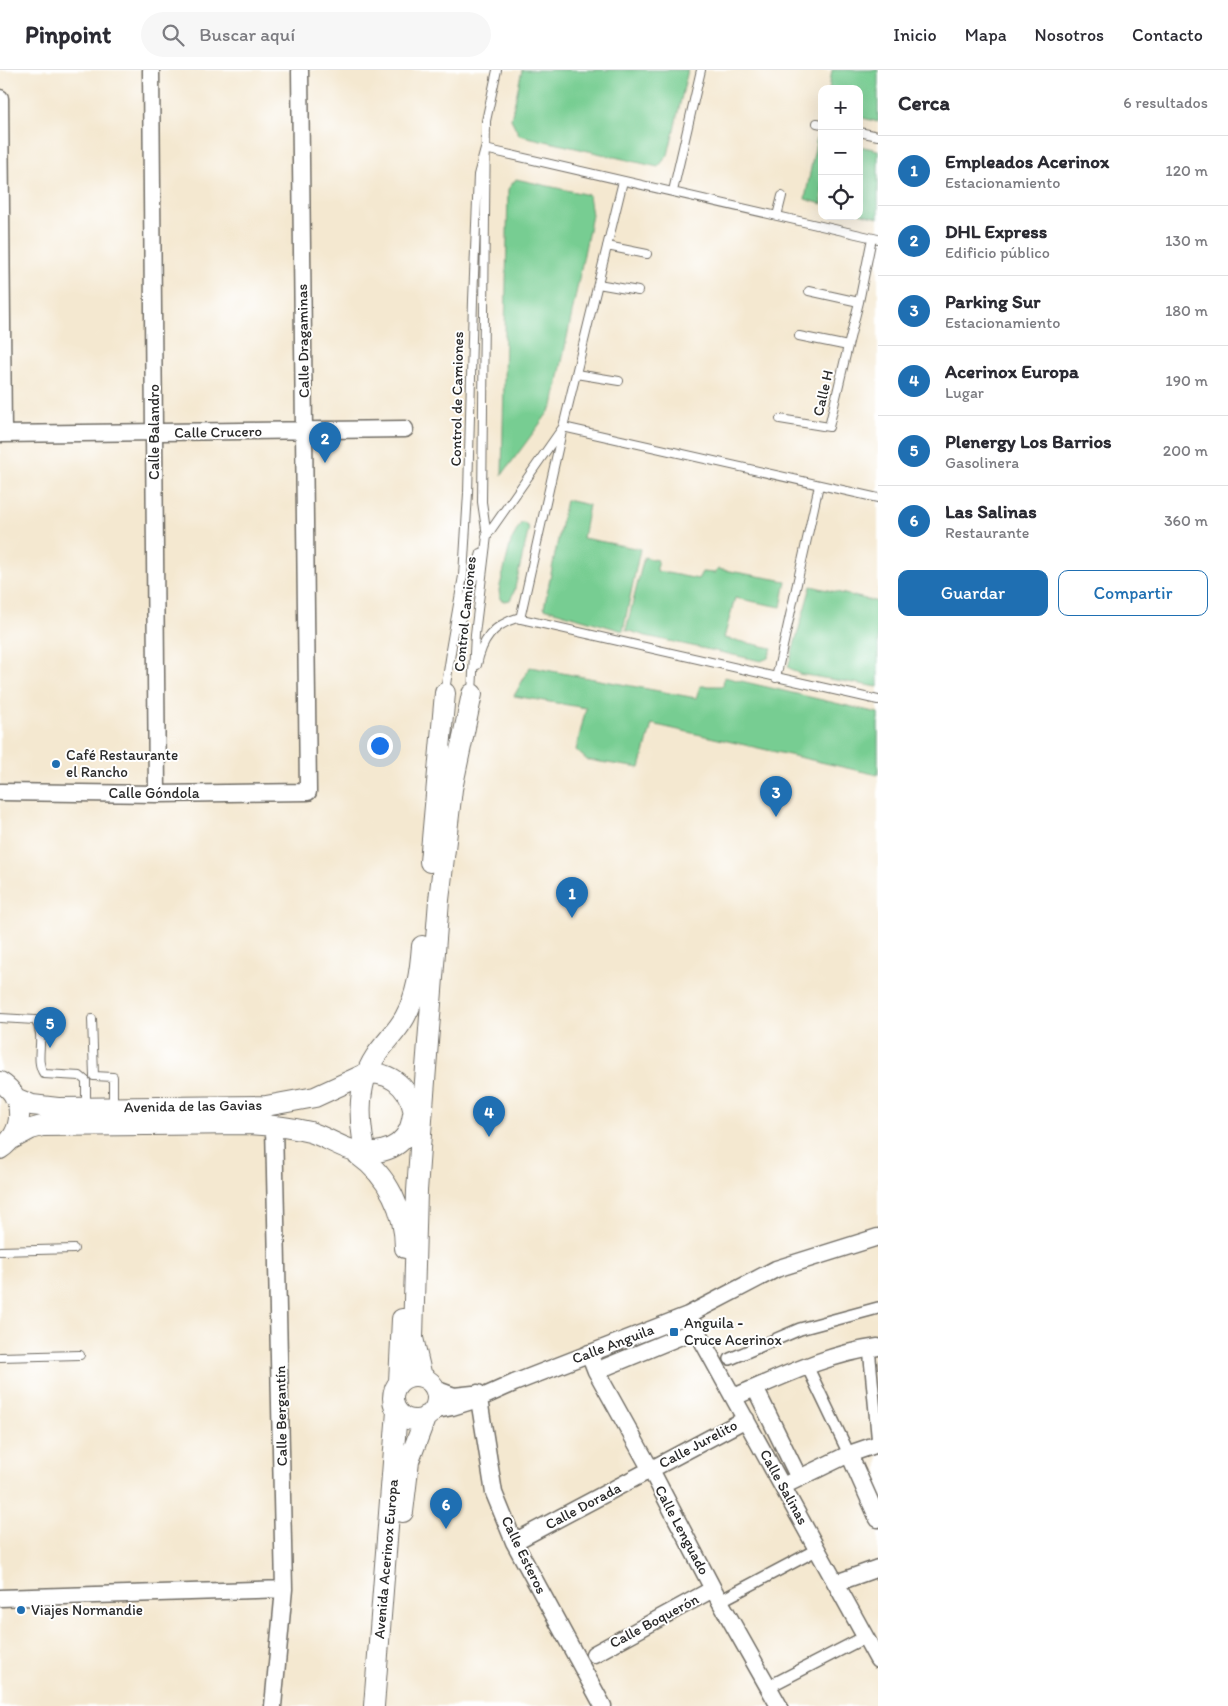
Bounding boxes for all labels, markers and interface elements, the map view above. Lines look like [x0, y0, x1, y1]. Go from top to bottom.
search box [141, 12, 491, 57]
text: Pinpoint [25, 20, 111, 49]
icon: search [159, 21, 187, 49]
text: Buscar aquí [199, 23, 295, 46]
text: Inicio [893, 24, 937, 46]
text: Mapa [965, 24, 1007, 46]
text: Nosotros [1035, 24, 1104, 46]
text: Contacto [1132, 24, 1203, 46]
map controls [818, 85, 863, 220]
button: + [818, 85, 863, 130]
text: Cerca [898, 90, 950, 115]
text: 6 resultados [1123, 93, 1208, 112]
button: − [818, 130, 863, 175]
text: Empleados Acerinox [945, 150, 1109, 173]
text: 1 [910, 161, 918, 180]
text: 120 m [1165, 161, 1208, 180]
text: Estacionamiento [945, 173, 1060, 192]
button: locate [818, 175, 863, 220]
text: DHL Express [945, 220, 1047, 243]
text: 2 [910, 231, 918, 250]
text: 130 m [1165, 231, 1208, 250]
text: Edificio público [945, 243, 1050, 262]
street label: Calle Dragaminas [293, 283, 313, 398]
text: Parking Sur [945, 290, 1040, 313]
text: 3 [910, 301, 918, 320]
text: 180 m [1165, 301, 1208, 320]
text: Estacionamiento [945, 313, 1060, 332]
street label: Control de Camiones [447, 331, 467, 467]
text: Acerinox Europa [945, 360, 1079, 383]
street label: Calle H [809, 368, 837, 418]
text: 4 [909, 371, 919, 390]
text: 190 m [1165, 371, 1208, 390]
text: Lugar [945, 383, 984, 402]
street label: Calle Balandro [145, 384, 163, 480]
street label: Calle Crucero [174, 422, 262, 442]
pin: 2 [309, 422, 341, 463]
text: Plenergy Los Barrios [945, 430, 1112, 453]
text: 5 [910, 441, 918, 460]
text: 200 m [1163, 441, 1208, 460]
text: Gasolinera [945, 453, 1019, 472]
text: Las Salinas [945, 500, 1037, 523]
text: 6 [910, 511, 918, 530]
text: 360 m [1164, 511, 1208, 530]
text: Restaurante [945, 523, 1029, 542]
street label: Control Camiones [450, 555, 480, 673]
button: Guardar [898, 570, 1048, 616]
button: Compartir [1058, 570, 1208, 616]
your location [367, 733, 393, 759]
place label: Café Restaurante el Rancho [66, 746, 178, 781]
marker: Café Restaurante el Rancho [50, 758, 62, 770]
pin: 3 [760, 776, 792, 817]
street label: Calle Góndola [109, 784, 200, 802]
pin: 1 [556, 877, 588, 918]
pin: 5 [34, 1007, 66, 1048]
street label: Avenida de las Gavias [124, 1096, 263, 1116]
pin: 4 [473, 1096, 505, 1137]
place label: Anguila - Cruce Acerinox [684, 1314, 782, 1349]
street label: Calle Anguila [570, 1320, 657, 1368]
marker: Anguila - Cruce Acerinox [668, 1326, 680, 1338]
street label: Calle Bergantín [271, 1365, 291, 1466]
street label: Calle Jurelito [656, 1416, 740, 1472]
street label: Calle Salinas [756, 1446, 812, 1528]
street label: Avenida Acerinox Europa [370, 1478, 402, 1640]
street label: Calle Dorada [542, 1478, 624, 1533]
street label: Calle Lenguado [651, 1482, 713, 1578]
pin: 6 [430, 1488, 462, 1529]
street label: Calle Esteros [497, 1513, 551, 1597]
street label: Calle Boquerón [606, 1590, 702, 1652]
place label: Viajes Normandie [31, 1601, 143, 1619]
marker: Viajes Normandie [15, 1604, 27, 1616]

